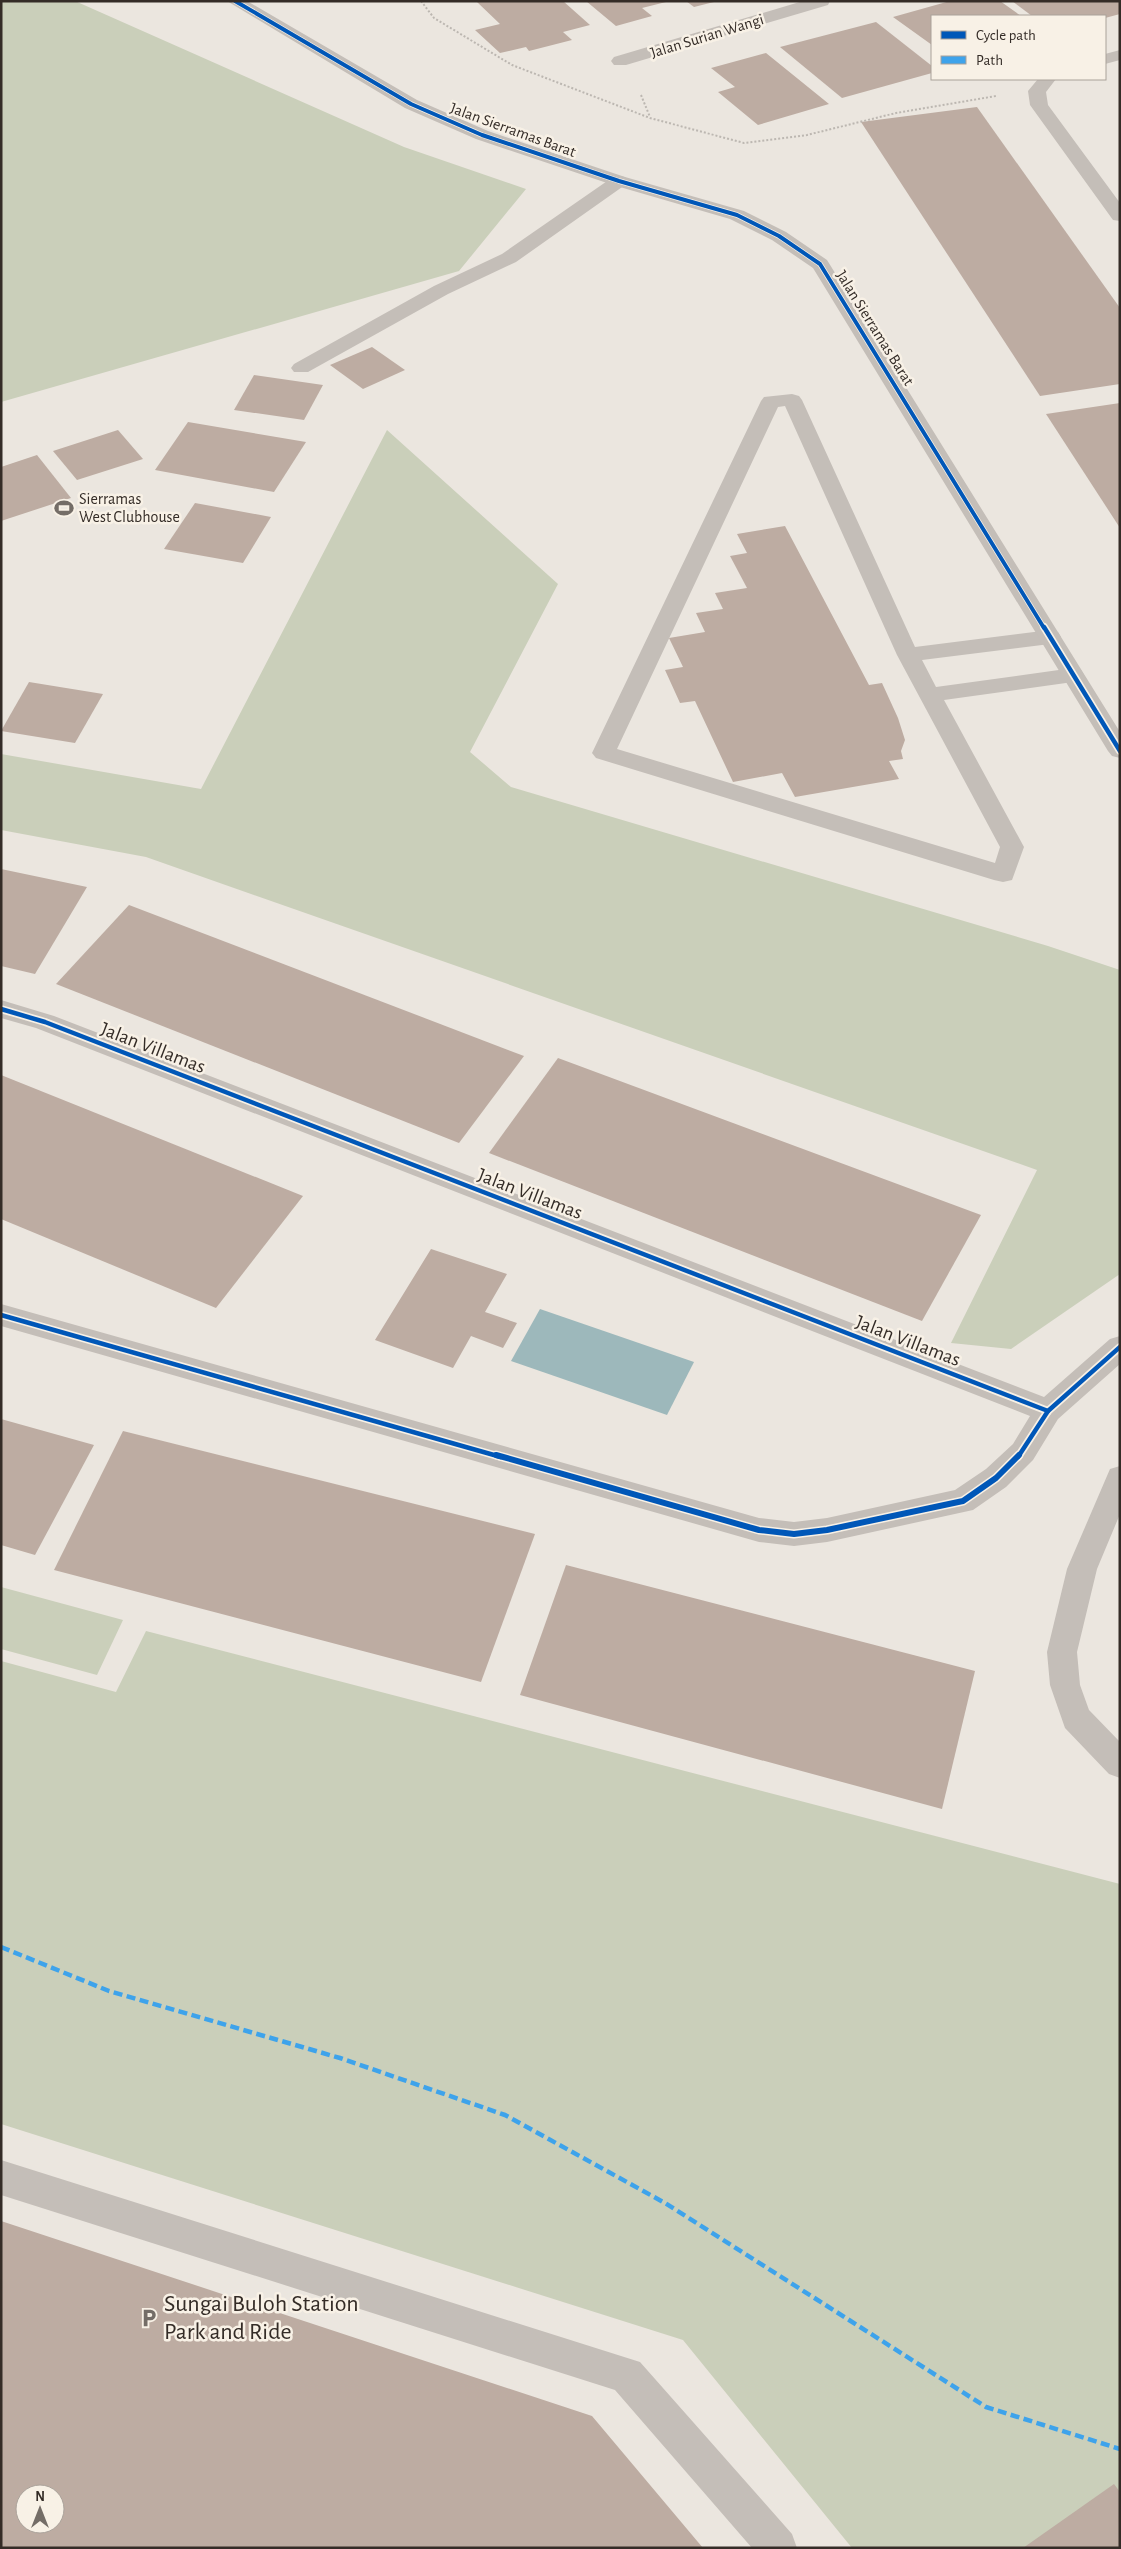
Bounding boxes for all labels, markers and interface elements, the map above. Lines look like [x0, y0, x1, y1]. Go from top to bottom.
street label: Jalan Surian Wangi [649, 11, 765, 61]
legend [931, 15, 1106, 80]
text: Cycle path [976, 28, 1036, 43]
text: Path [976, 53, 1003, 68]
street label: Jalan Sierramas Barat [448, 100, 578, 160]
street label: Jalan Sierramas Barat [833, 268, 917, 388]
place label: Sierramas West Clubhouse [79, 491, 180, 525]
sports icon: Sierramas West Clubhouse [53, 497, 75, 519]
street label: Jalan Villamas [98, 1019, 208, 1077]
street label: Jalan Villamas [475, 1165, 585, 1223]
street label: Jalan Villamas [853, 1312, 963, 1370]
place label: Sungai Buloh Station Park and Ride [164, 2292, 359, 2344]
parking icon: Sungai Buloh Station Park and Ride [138, 2307, 160, 2329]
north arrow [15, 2484, 65, 2534]
text: N [35, 2490, 45, 2504]

